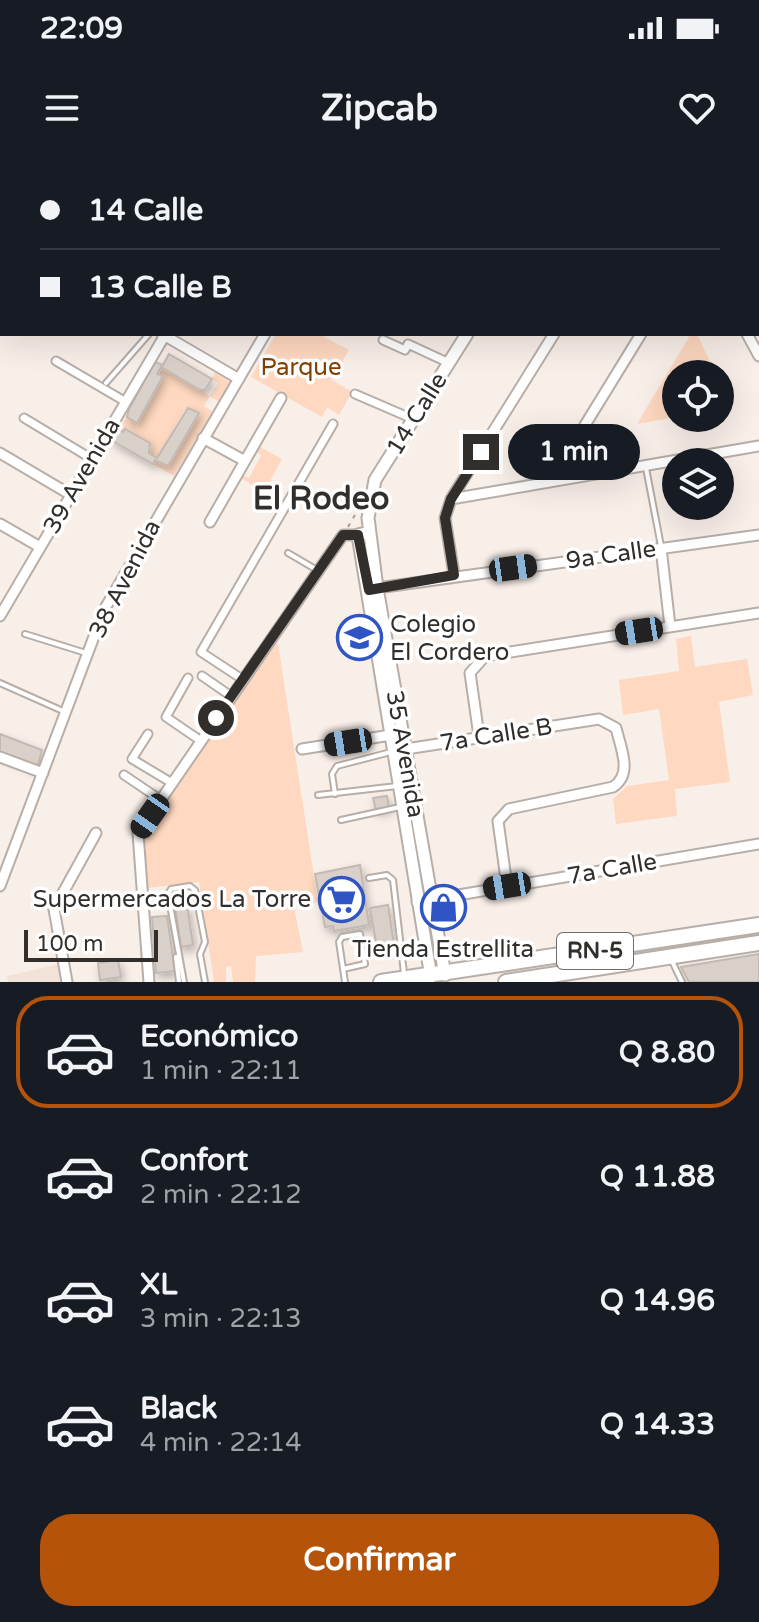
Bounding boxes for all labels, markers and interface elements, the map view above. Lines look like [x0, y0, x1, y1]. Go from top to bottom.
text: 22:09 [40, 10, 123, 47]
icon: menu [40, 86, 84, 130]
icon: heart [675, 86, 719, 130]
text: Zipcab [321, 87, 438, 130]
text: 14 Calle [88, 192, 203, 229]
text: 13 Calle B [88, 269, 232, 306]
park label: Parque [260, 353, 342, 382]
map controls [662, 360, 734, 520]
button: locate [662, 360, 734, 432]
street label: 14 Calle [380, 367, 454, 461]
street label: 39 Avenida [37, 413, 127, 539]
callout: 1 min [509, 424, 641, 480]
route end [463, 434, 499, 470]
text: 1 min [539, 436, 609, 467]
button: layers [662, 448, 734, 520]
district label: El Rodeo [253, 480, 389, 518]
street label: 38 Avenida [83, 515, 167, 643]
street label: 9a Calle [564, 534, 658, 576]
car [488, 553, 538, 583]
place label: Colegio El Cordero [390, 610, 509, 667]
school or university icon: Colegio El Cordero [335, 614, 383, 662]
car [613, 615, 665, 647]
street label: 35 Avenida [380, 688, 430, 820]
route start [198, 700, 234, 736]
street label: 7a Calle B [438, 712, 554, 758]
car [322, 726, 374, 758]
car [126, 789, 174, 843]
street label: 7a Calle [565, 847, 659, 891]
car [481, 870, 533, 902]
supermarket icon: Supermercados La Torre [318, 875, 366, 923]
shop icon: Tienda Estrellita [419, 883, 467, 931]
place label: Supermercados La Torre [33, 885, 311, 914]
scale bar [24, 926, 158, 962]
text: 100 m [36, 931, 103, 957]
road number: RN-5 [557, 933, 633, 969]
place label: Tienda Estrellita [352, 935, 534, 964]
icon: car [44, 1016, 116, 1088]
text: Económico [140, 1018, 298, 1055]
text: Q 8.80 [619, 1034, 715, 1071]
text: 1 min · 22:11 [140, 1055, 302, 1086]
icon: car [44, 1140, 116, 1212]
text: Confort [140, 1142, 248, 1179]
text: Q 11.88 [600, 1158, 715, 1195]
text: 2 min · 22:12 [140, 1179, 302, 1210]
icon: car [44, 1264, 116, 1336]
text: XL [140, 1266, 177, 1303]
text: Q 14.96 [600, 1282, 715, 1319]
text: 3 min · 22:13 [140, 1303, 302, 1334]
icon: car [44, 1388, 116, 1460]
text: Black [140, 1390, 217, 1427]
text: Q 14.33 [600, 1406, 715, 1443]
text: 4 min · 22:14 [140, 1427, 302, 1458]
button: Confirmar [40, 1514, 719, 1606]

